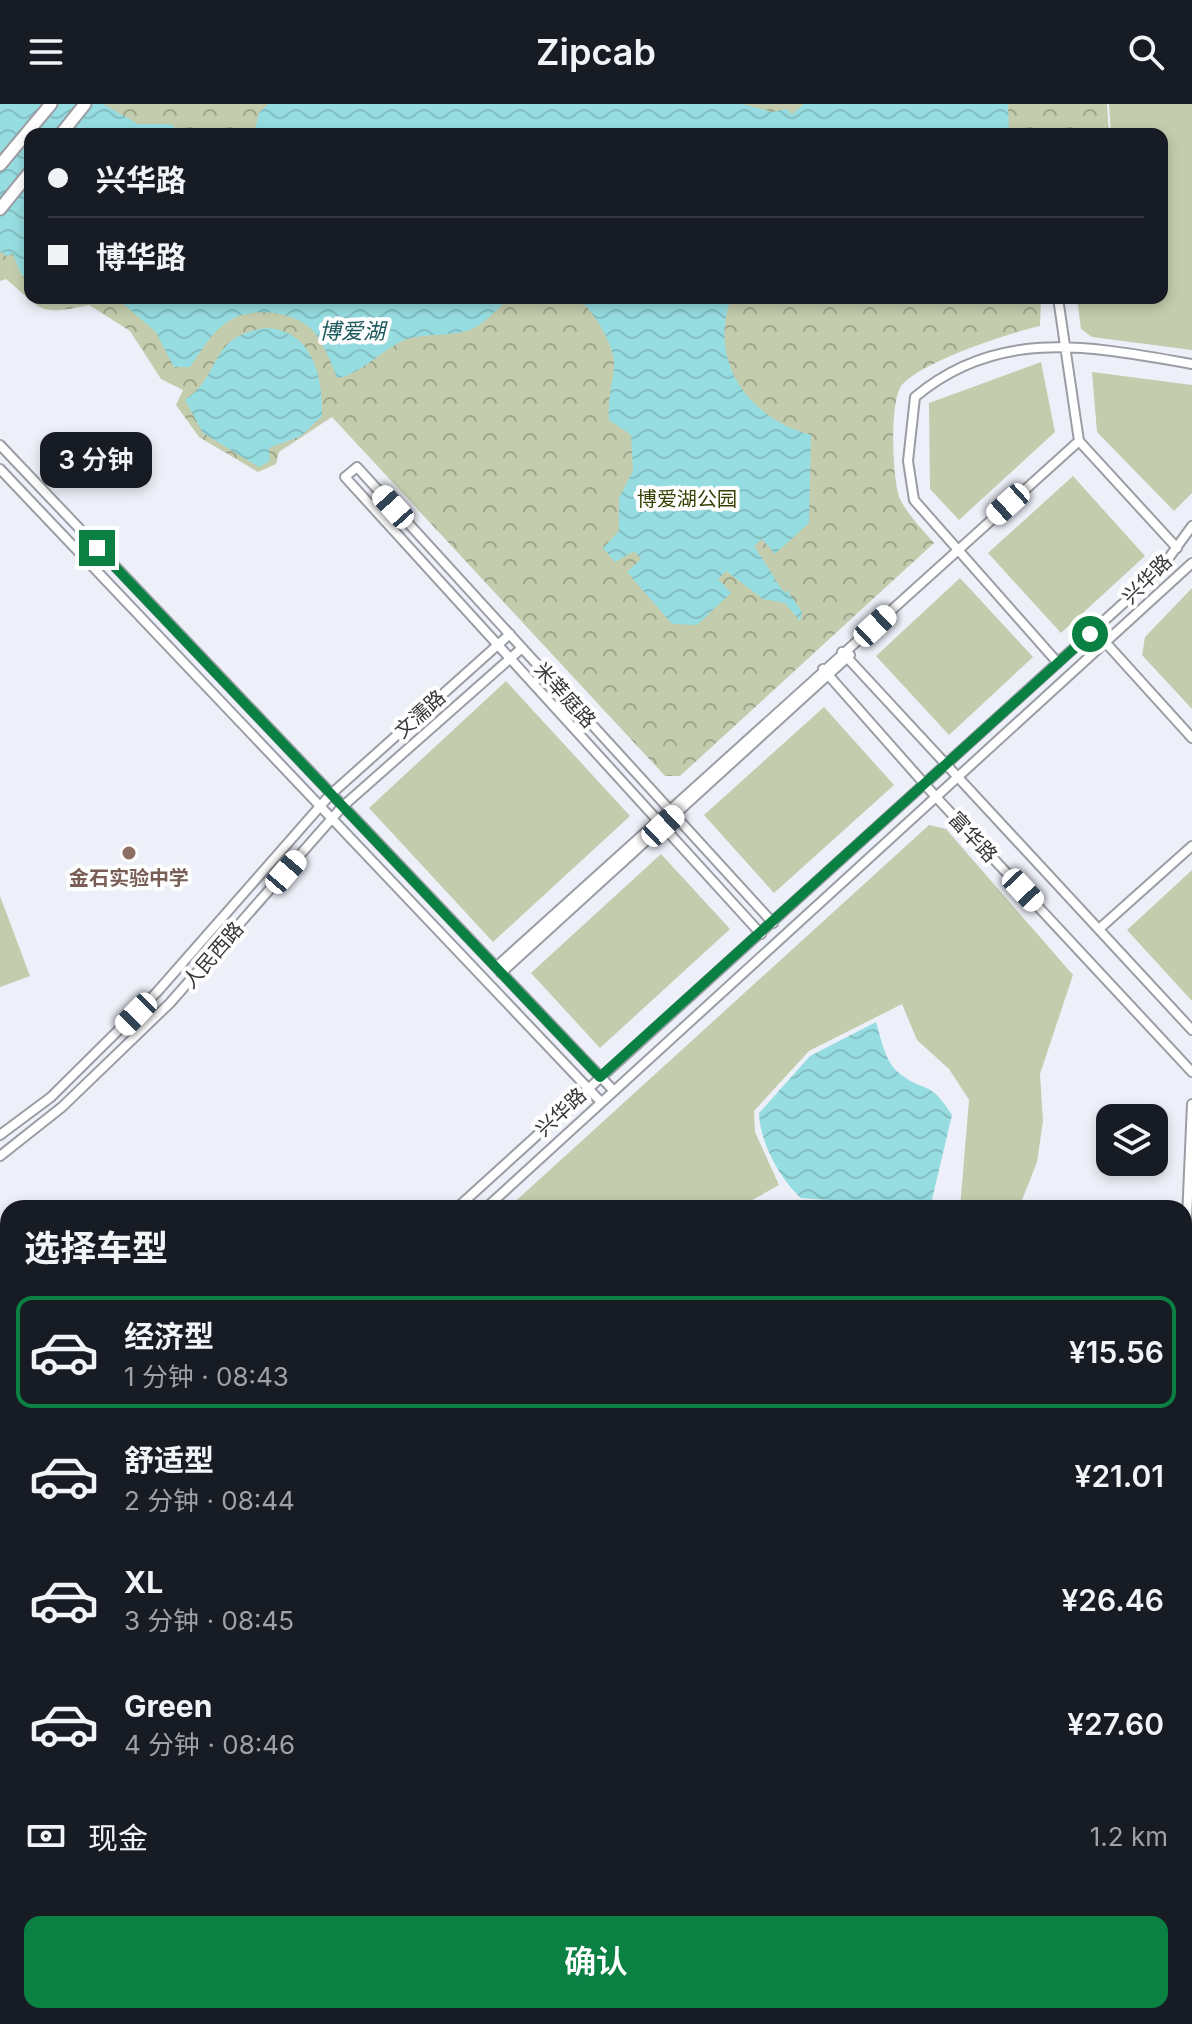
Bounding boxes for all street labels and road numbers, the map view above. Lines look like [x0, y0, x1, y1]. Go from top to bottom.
street label: 兴华路 [1117, 549, 1177, 609]
street label: 米莘庭路 [529, 657, 601, 733]
street label: 文濡路 [390, 685, 450, 743]
street label: 富华路 [944, 807, 1002, 867]
street label: 人民西路 [178, 917, 248, 993]
street label: 兴华路 [531, 1083, 591, 1141]

